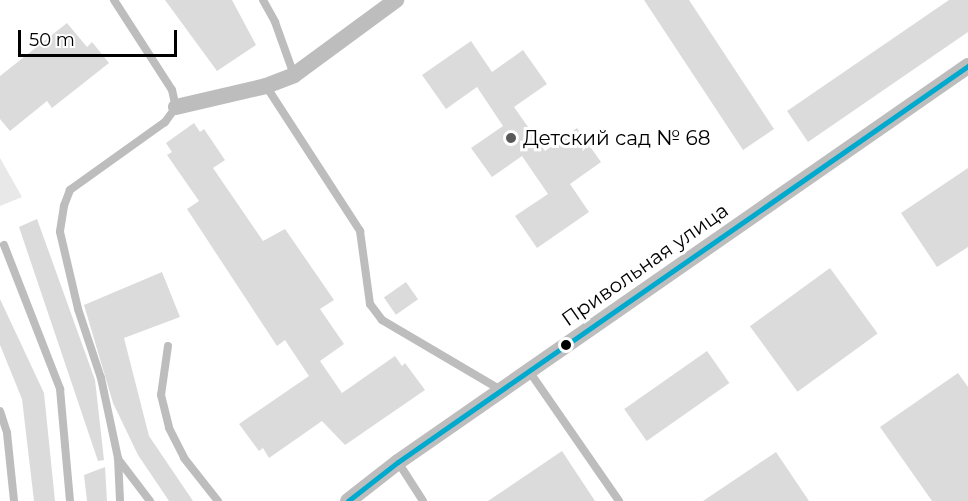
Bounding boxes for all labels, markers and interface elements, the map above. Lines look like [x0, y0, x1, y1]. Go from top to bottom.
scale bar [21, 18, 180, 56]
text: 50 m [29, 29, 75, 51]
place label: Детский сад № 68 [523, 126, 710, 150]
marker: Детский сад № 68 [504, 131, 518, 145]
street label: Привольная улица [557, 198, 733, 332]
unlabelled marker [560, 339, 572, 351]

